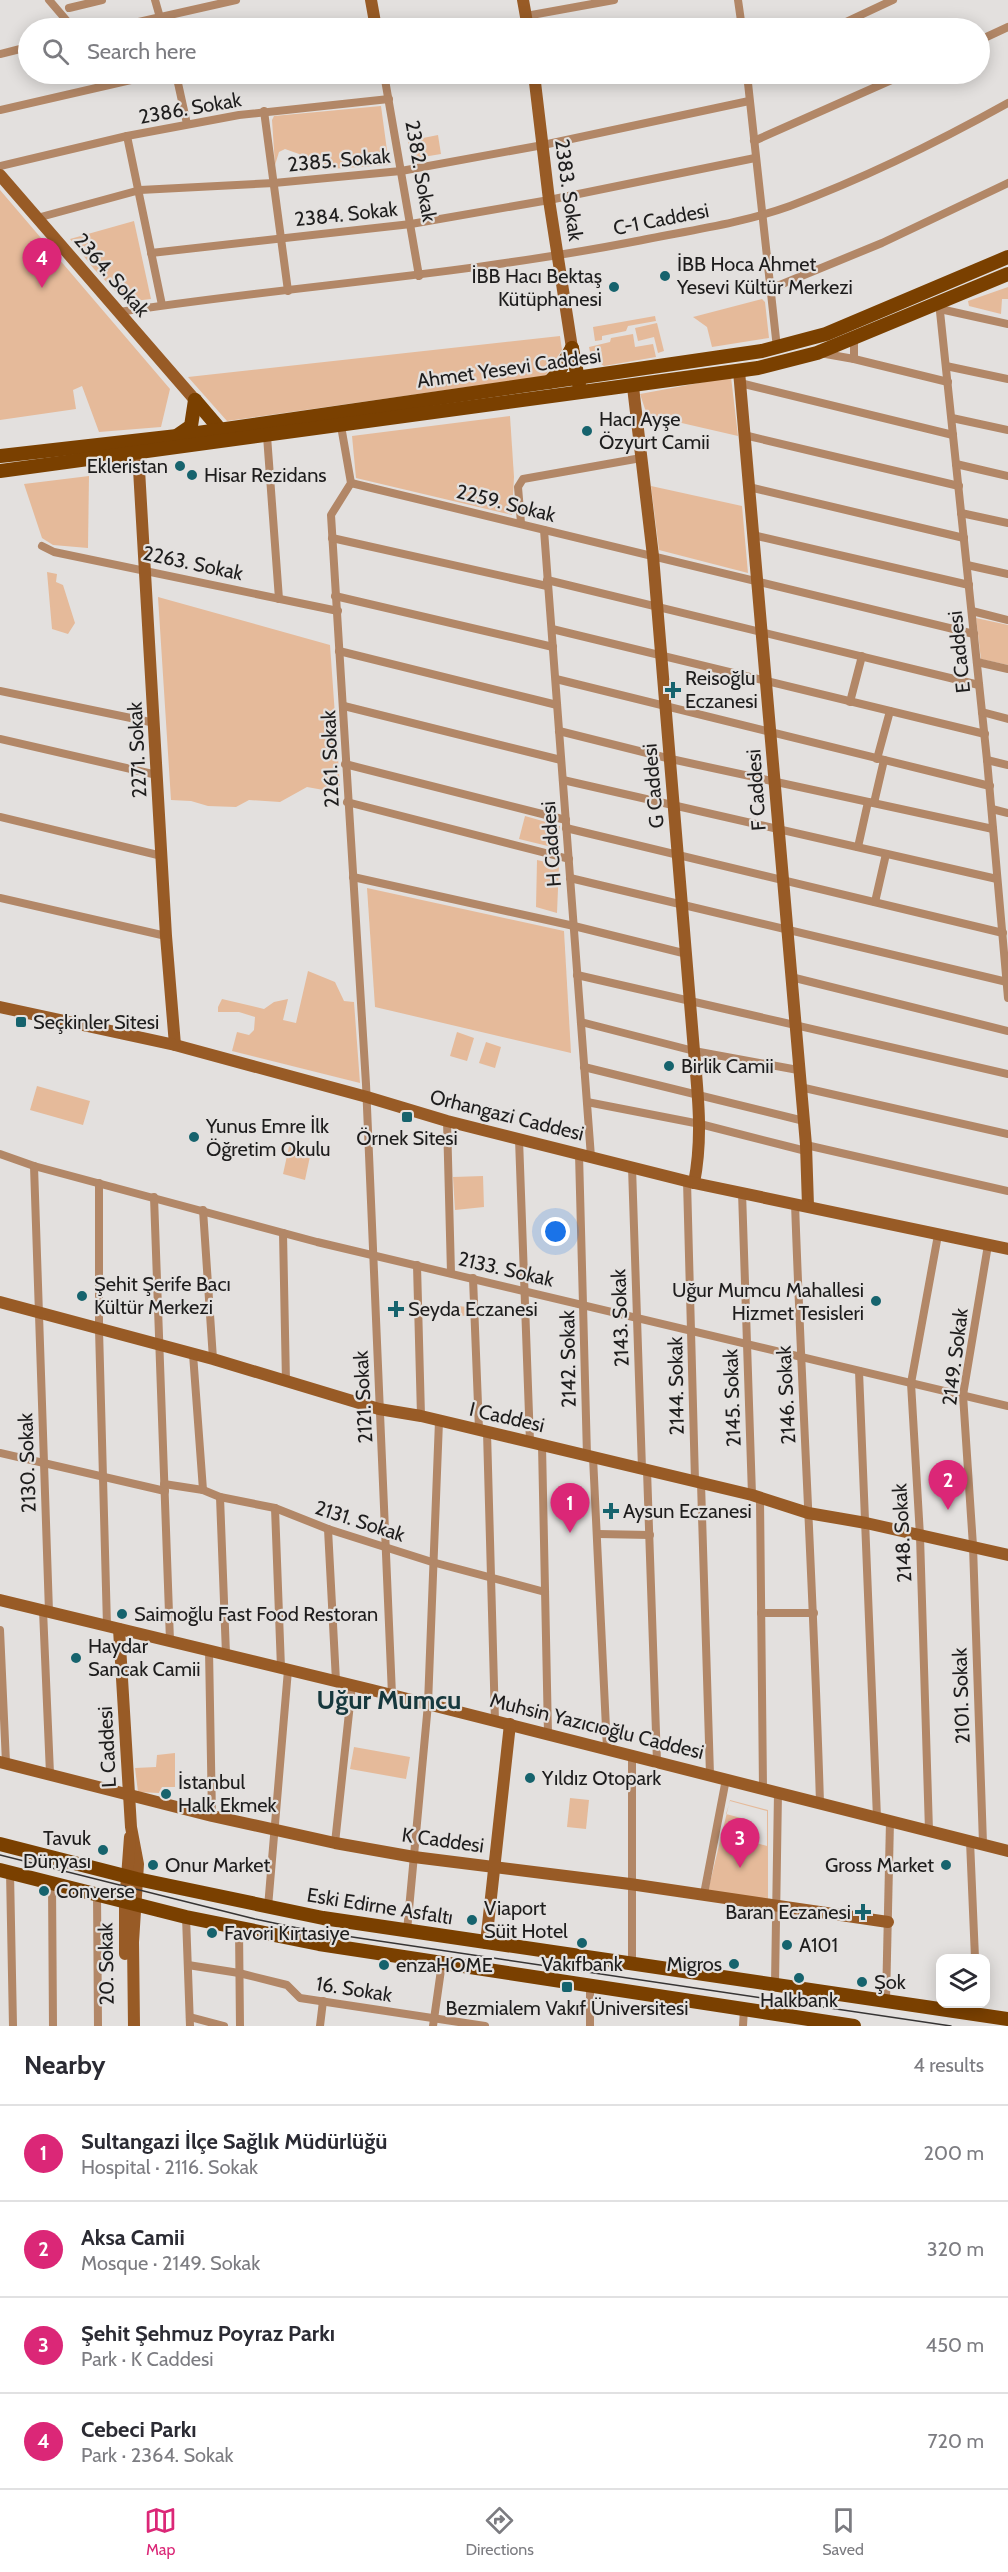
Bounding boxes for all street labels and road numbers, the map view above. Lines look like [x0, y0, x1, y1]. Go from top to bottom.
street label: 2386. Sokak [137, 87, 243, 129]
street label: 2382. Sokak [400, 118, 442, 224]
street label: 2383. Sokak [550, 137, 588, 243]
street label: 2385. Sokak [287, 144, 391, 176]
street label: 2384. Sokak [293, 197, 399, 231]
street label: C-1 Caddesi [611, 198, 711, 240]
street label: 2364. Sokak [69, 228, 155, 322]
street label: Ahmet Yesevi Caddesi [415, 343, 603, 393]
street label: 2259. Sokak [454, 479, 558, 527]
street label: 2263. Sokak [141, 541, 245, 585]
street label: E Caddesi [943, 610, 975, 694]
street label: 2271. Sokak [122, 701, 152, 799]
street label: 2261. Sokak [316, 710, 344, 808]
street label: G Caddesi [637, 743, 669, 829]
street label: F Caddesi [741, 748, 771, 832]
street label: H Caddesi [536, 801, 566, 887]
street label: Orhangazi Caddesi [428, 1084, 586, 1146]
street label: 2133. Sokak [456, 1246, 556, 1292]
street label: 2143. Sokak [606, 1269, 634, 1367]
street label: 2149. Sokak [937, 1307, 973, 1407]
street label: 2142. Sokak [555, 1310, 581, 1408]
street label: 2144. Sokak [663, 1336, 689, 1435]
street label: 2146. Sokak [771, 1345, 801, 1445]
street label: 2145. Sokak [718, 1349, 746, 1447]
street label: 2121. Sokak [349, 1350, 377, 1444]
street label: I Caddesi [467, 1397, 547, 1437]
street label: 2130. Sokak [13, 1412, 41, 1513]
street label: 2148. Sokak [887, 1483, 917, 1583]
street label: 2131. Sokak [312, 1495, 408, 1547]
street label: 2101. Sokak [947, 1647, 975, 1745]
street label: Muhsin Yazıcıoğlu Caddesi [488, 1688, 706, 1764]
street label: L Caddesi [93, 1706, 121, 1788]
street label: K Caddesi [400, 1822, 486, 1858]
street label: Eski Edirne Asfaltı [305, 1883, 455, 1929]
street label: 20. Sokak [93, 1922, 119, 2006]
street label: 16. Sokak [314, 1971, 394, 2007]

